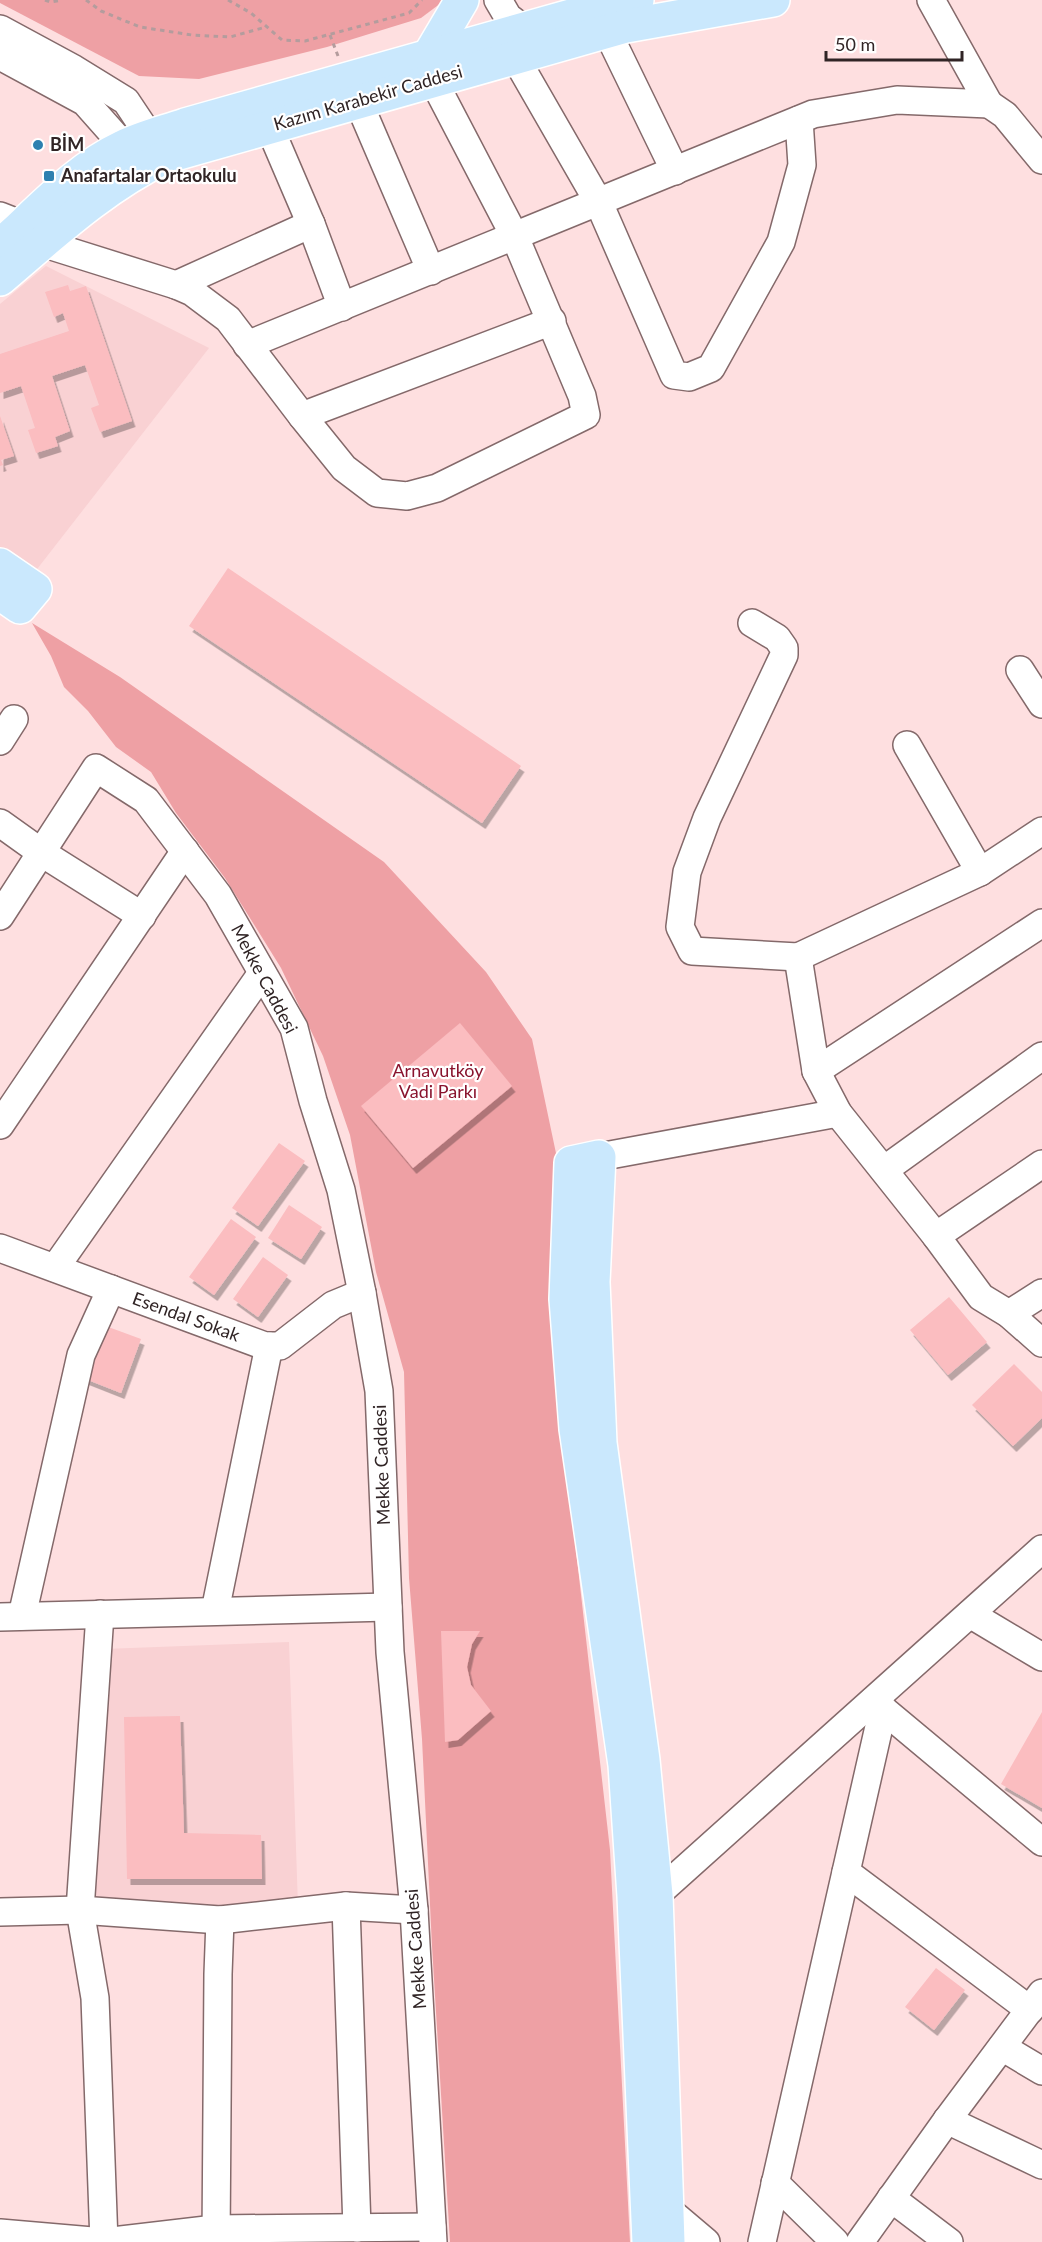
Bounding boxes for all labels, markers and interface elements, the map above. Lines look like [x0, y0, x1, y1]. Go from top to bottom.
scale bar [826, 24, 962, 62]
text: 50 m [835, 33, 875, 55]
street label: Kazım Karabekir Caddesi [271, 60, 465, 135]
place label: BİM [50, 133, 84, 155]
marker: BİM [31, 138, 45, 152]
place label: Anafartalar Ortaokulu [60, 164, 237, 186]
marker: Anafartalar Ortaokulu [42, 169, 56, 183]
street label: Mekke Caddesi [227, 920, 303, 1037]
park label: Arnavutköy Vadi Parkı [392, 1059, 484, 1102]
street label: Esendal Sokak [130, 1286, 244, 1346]
street label: Mekke Caddesi [368, 1404, 394, 1526]
street label: Mekke Caddesi [400, 1888, 430, 2010]

